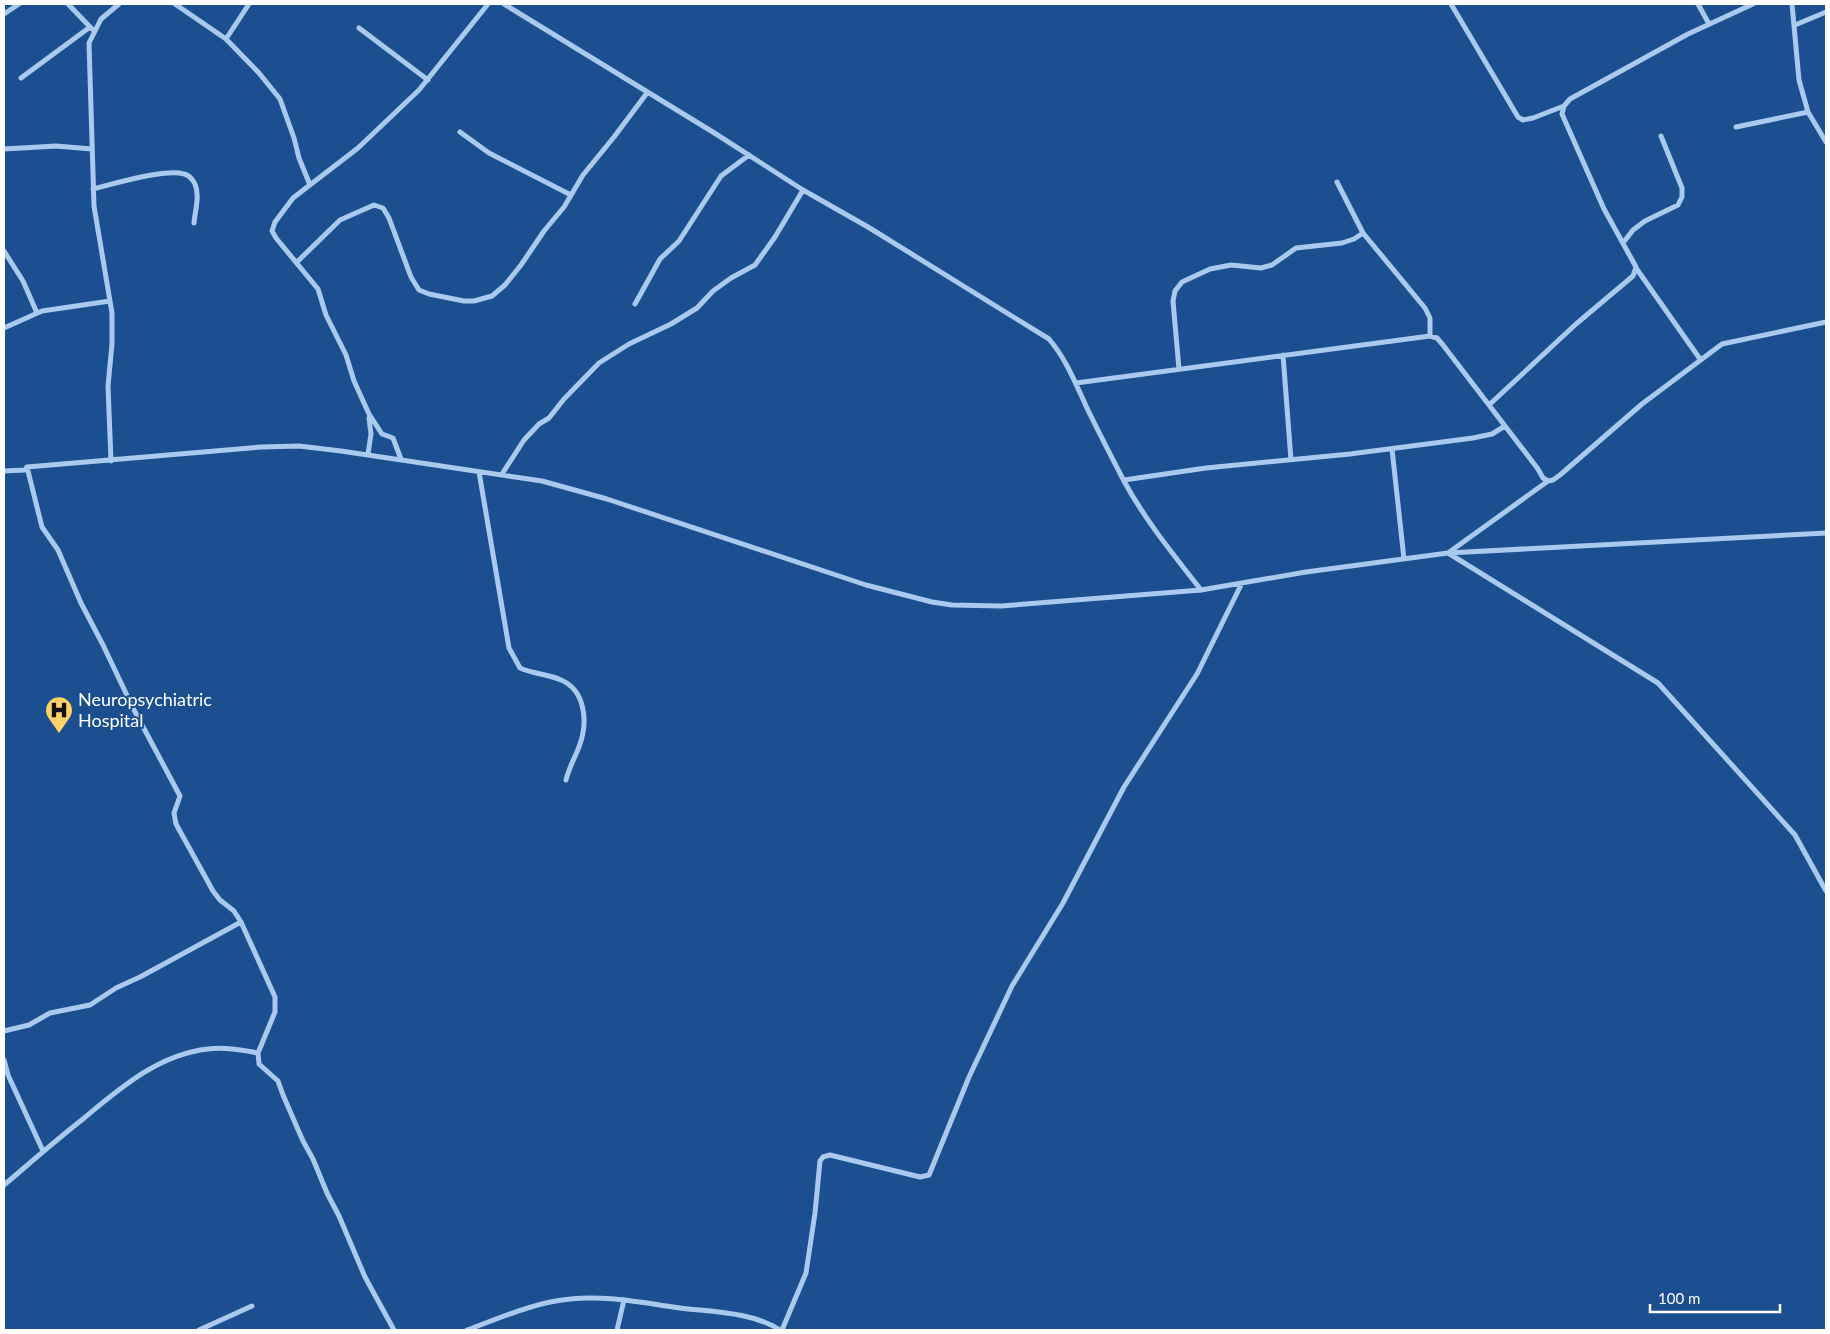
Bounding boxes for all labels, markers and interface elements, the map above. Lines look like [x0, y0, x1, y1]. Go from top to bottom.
place label: Neuropsychiatric Hospital [78, 688, 212, 731]
hospital icon: Neuropsychiatric Hospital [44, 695, 74, 734]
scale bar [1650, 1282, 1780, 1314]
text: 100 m [1658, 1289, 1700, 1307]

